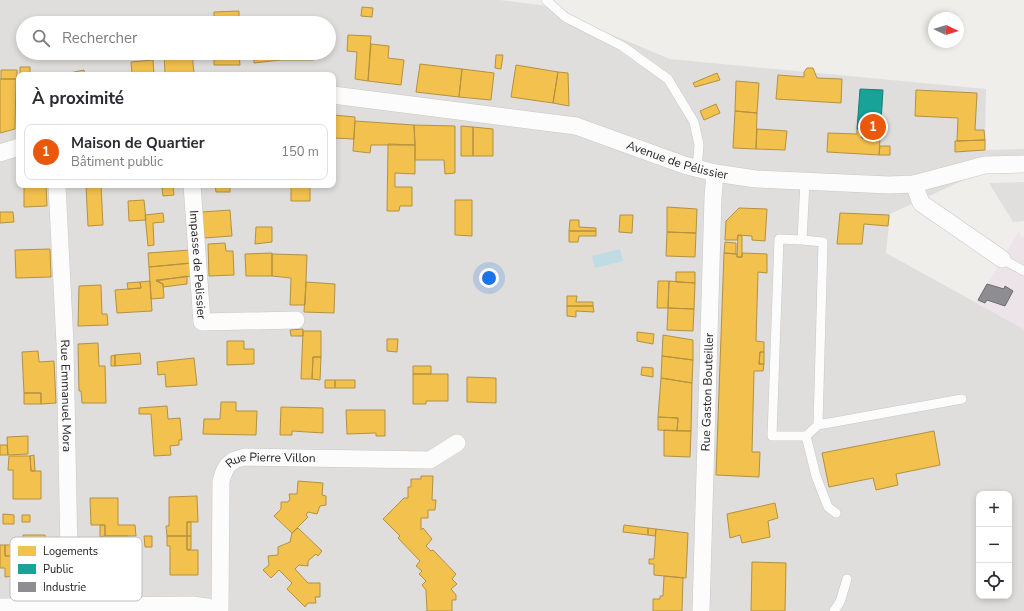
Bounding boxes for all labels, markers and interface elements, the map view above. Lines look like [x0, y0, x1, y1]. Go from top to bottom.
north arrow [928, 12, 964, 48]
search box [16, 16, 336, 60]
icon: search [30, 27, 52, 49]
text: Rechercher [62, 28, 137, 48]
text: À proximité [32, 87, 124, 110]
pin: 1 [860, 112, 886, 142]
text: Maison de Quartier [71, 133, 205, 153]
street label: Avenue de Pélissier [624, 137, 730, 183]
text: 1 [42, 143, 50, 161]
text: 150 m [281, 143, 319, 161]
text: Bâtiment public [71, 153, 163, 171]
street label: Impasse de Pelissier [186, 210, 210, 321]
your location [479, 268, 499, 288]
street label: Rue Gaston Bouteiller [698, 332, 717, 452]
street label: Rue Emmanuel Mora [57, 339, 75, 452]
street label: Rue Pierre Villon [222, 449, 316, 472]
map controls [976, 491, 1012, 599]
button: + [976, 491, 1012, 527]
button: − [976, 527, 1012, 563]
legend [10, 537, 142, 601]
text: Logements [43, 544, 98, 559]
text: Public [43, 562, 73, 577]
button: locate [976, 563, 1012, 599]
text: Industrie [43, 580, 86, 595]

